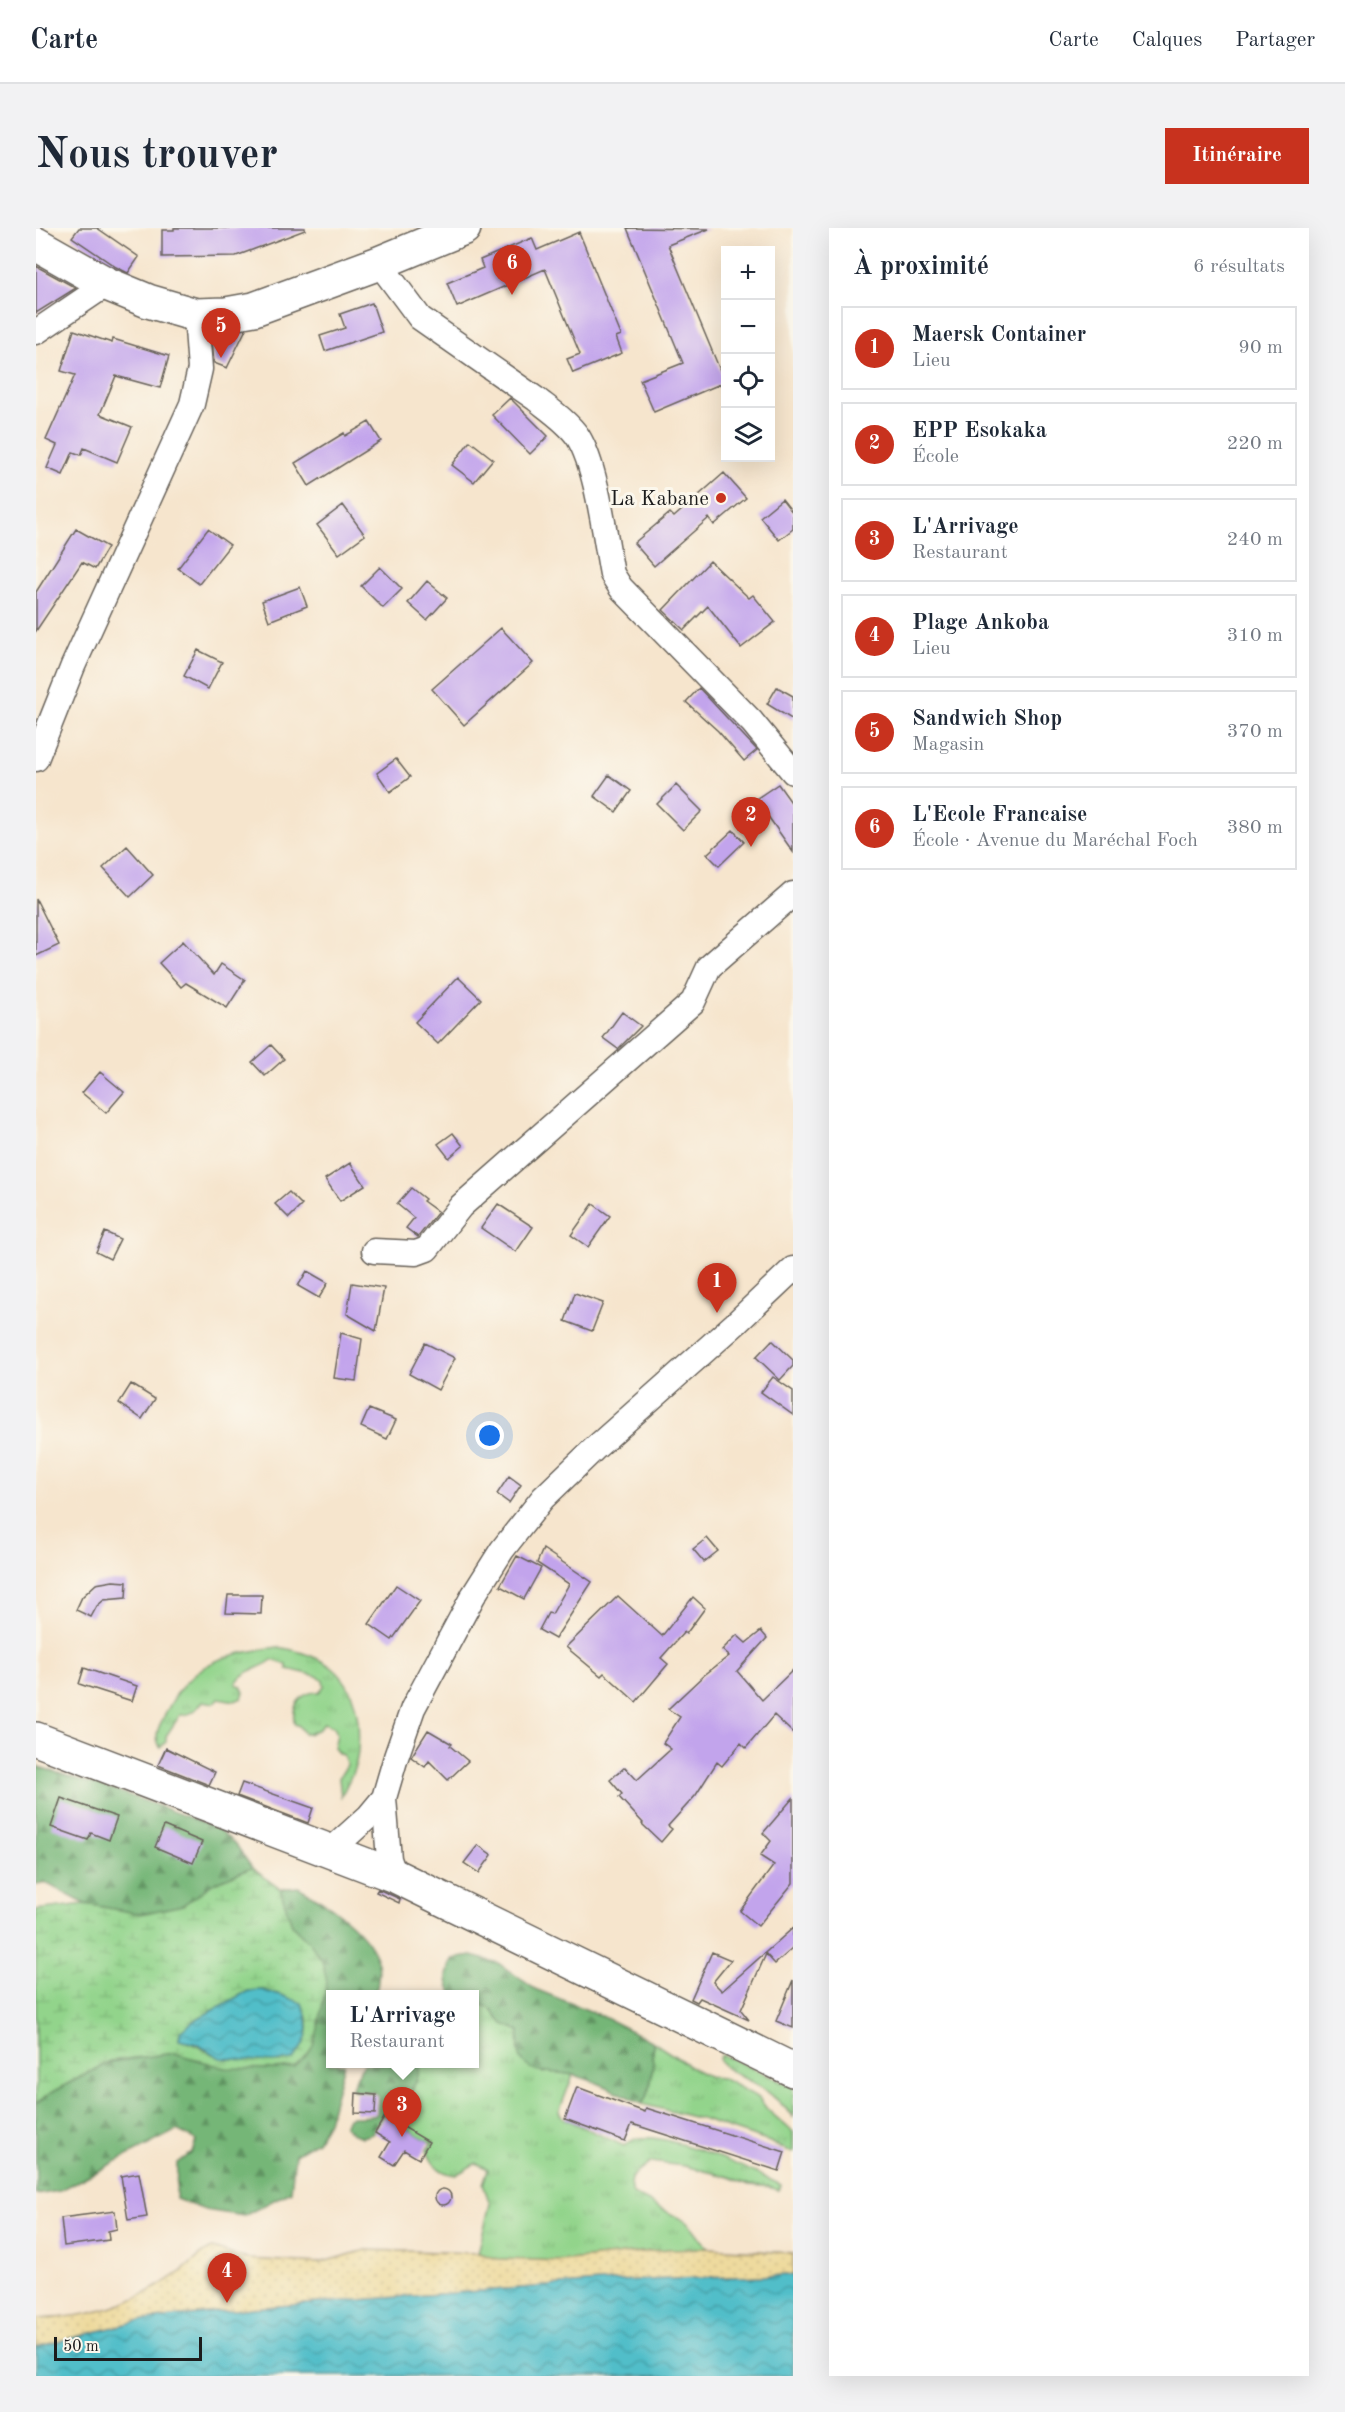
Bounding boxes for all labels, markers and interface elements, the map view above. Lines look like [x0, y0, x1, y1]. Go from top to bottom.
text: Carte [30, 27, 98, 55]
text: Carte [1049, 30, 1099, 51]
text: Calques [1132, 30, 1202, 51]
text: Partager [1235, 30, 1315, 51]
button: Itinéraire [1165, 128, 1309, 184]
text: Nous trouver [36, 135, 278, 177]
pin: 6 [492, 245, 532, 295]
map controls [721, 246, 775, 462]
button: + [721, 246, 775, 300]
text: À proximité [853, 254, 989, 280]
text: 6 résultats [1193, 257, 1285, 277]
button: − [721, 300, 775, 354]
pin: 5 [202, 308, 240, 358]
text: Maersk Container [912, 324, 1086, 346]
text: 1 [869, 338, 880, 358]
text: 90 m [1238, 338, 1283, 358]
text: Lieu [912, 351, 951, 371]
button: locate [721, 354, 775, 408]
button: layers [721, 408, 775, 462]
text: EPP Esokaka [912, 420, 1047, 442]
text: 2 [869, 434, 880, 454]
text: 220 m [1227, 434, 1283, 454]
text: École [912, 447, 959, 467]
place label: La Kabane [610, 489, 709, 510]
marker: La Kabane [714, 491, 728, 505]
text: L'Arrivage [912, 516, 1019, 538]
text: 3 [869, 530, 880, 550]
text: 240 m [1227, 530, 1283, 550]
text: Restaurant [912, 543, 1008, 563]
text: Plage Ankoba [912, 612, 1049, 634]
text: 4 [869, 626, 880, 646]
text: 310 m [1227, 626, 1283, 646]
text: Lieu [912, 639, 951, 659]
text: Sandwich Shop [912, 708, 1062, 730]
text: 5 [869, 722, 880, 742]
text: 370 m [1227, 722, 1283, 742]
text: Magasin [912, 735, 984, 755]
pin: 2 [732, 798, 770, 847]
text: L'Ecole Francaise [912, 804, 1087, 826]
text: 6 [869, 818, 880, 838]
text: 380 m [1227, 818, 1283, 838]
text: École · Avenue du Maréchal Foch [912, 831, 1198, 851]
pin: 1 [698, 1264, 736, 1313]
your location [475, 1421, 504, 1450]
popup [326, 1990, 479, 2068]
text: L'Arrivage [349, 2005, 456, 2027]
text: Restaurant [349, 2032, 445, 2052]
pin: 3 [382, 2088, 422, 2137]
pin: 4 [208, 2254, 246, 2303]
scale bar [54, 2334, 202, 2362]
text: 50 m [63, 2339, 99, 2355]

